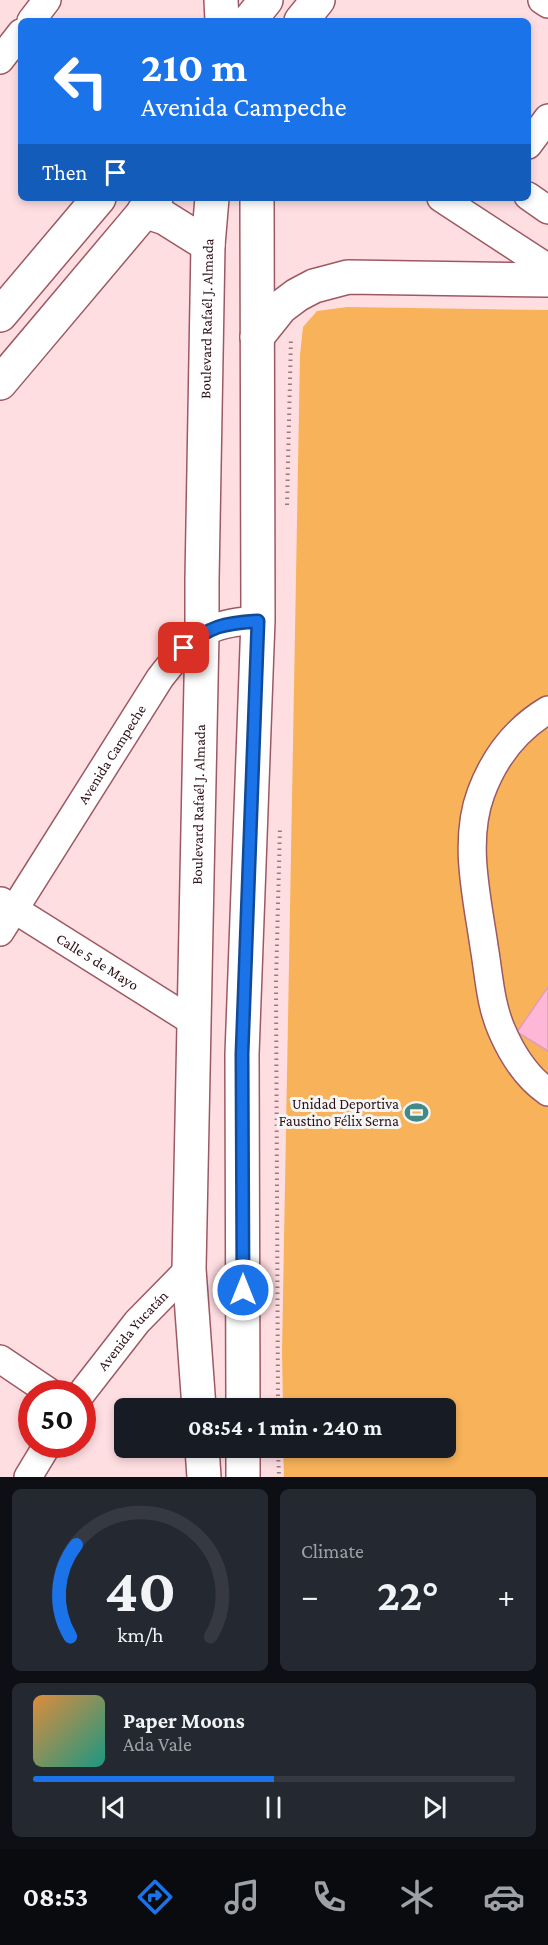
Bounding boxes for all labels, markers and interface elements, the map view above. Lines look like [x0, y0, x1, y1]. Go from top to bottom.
icon: left [42, 42, 120, 120]
text: 210 m [141, 43, 247, 90]
text: Avenida Campeche [141, 92, 347, 122]
icon: arrive [99, 156, 132, 189]
text: Then [42, 160, 87, 185]
street label: Boulevard Rafaél J. Almada [197, 238, 217, 399]
pin [158, 622, 209, 673]
icon: arrive [167, 631, 200, 664]
street label: Avenida Campeche [75, 701, 149, 807]
street label: Boulevard Rafaél J. Almada [189, 724, 208, 885]
street label: Calle 5 de Mayo [54, 930, 141, 993]
place label: Unidad Deportiva Faustino Félix Serna [279, 1096, 399, 1129]
sports icon: Unidad Deportiva Faustino Félix Serna [404, 1100, 430, 1126]
position arrow [211, 1258, 275, 1322]
street label: Avenida Yucatán [94, 1287, 171, 1374]
speed limit sign: 50 [18, 1380, 96, 1458]
text: 08:54 · 1 min · 240 m [188, 1415, 382, 1440]
text: Climate [301, 1540, 364, 1562]
text: 40 [104, 1555, 176, 1624]
text: 22° [377, 1570, 439, 1620]
text: − [301, 1577, 318, 1614]
text: + [498, 1577, 515, 1614]
text: km/h [117, 1623, 164, 1647]
text: Paper Moons [123, 1708, 245, 1733]
text: Ada Vale [123, 1733, 192, 1755]
icon: previous [97, 1791, 130, 1824]
icon: pause [257, 1791, 290, 1824]
icon: next [418, 1791, 451, 1824]
icon: directions [134, 1876, 176, 1918]
icon: music [221, 1876, 263, 1918]
icon: phone [308, 1876, 350, 1918]
icon: climate [396, 1876, 438, 1918]
icon: car [483, 1876, 525, 1918]
text: 08:53 [23, 1882, 88, 1912]

